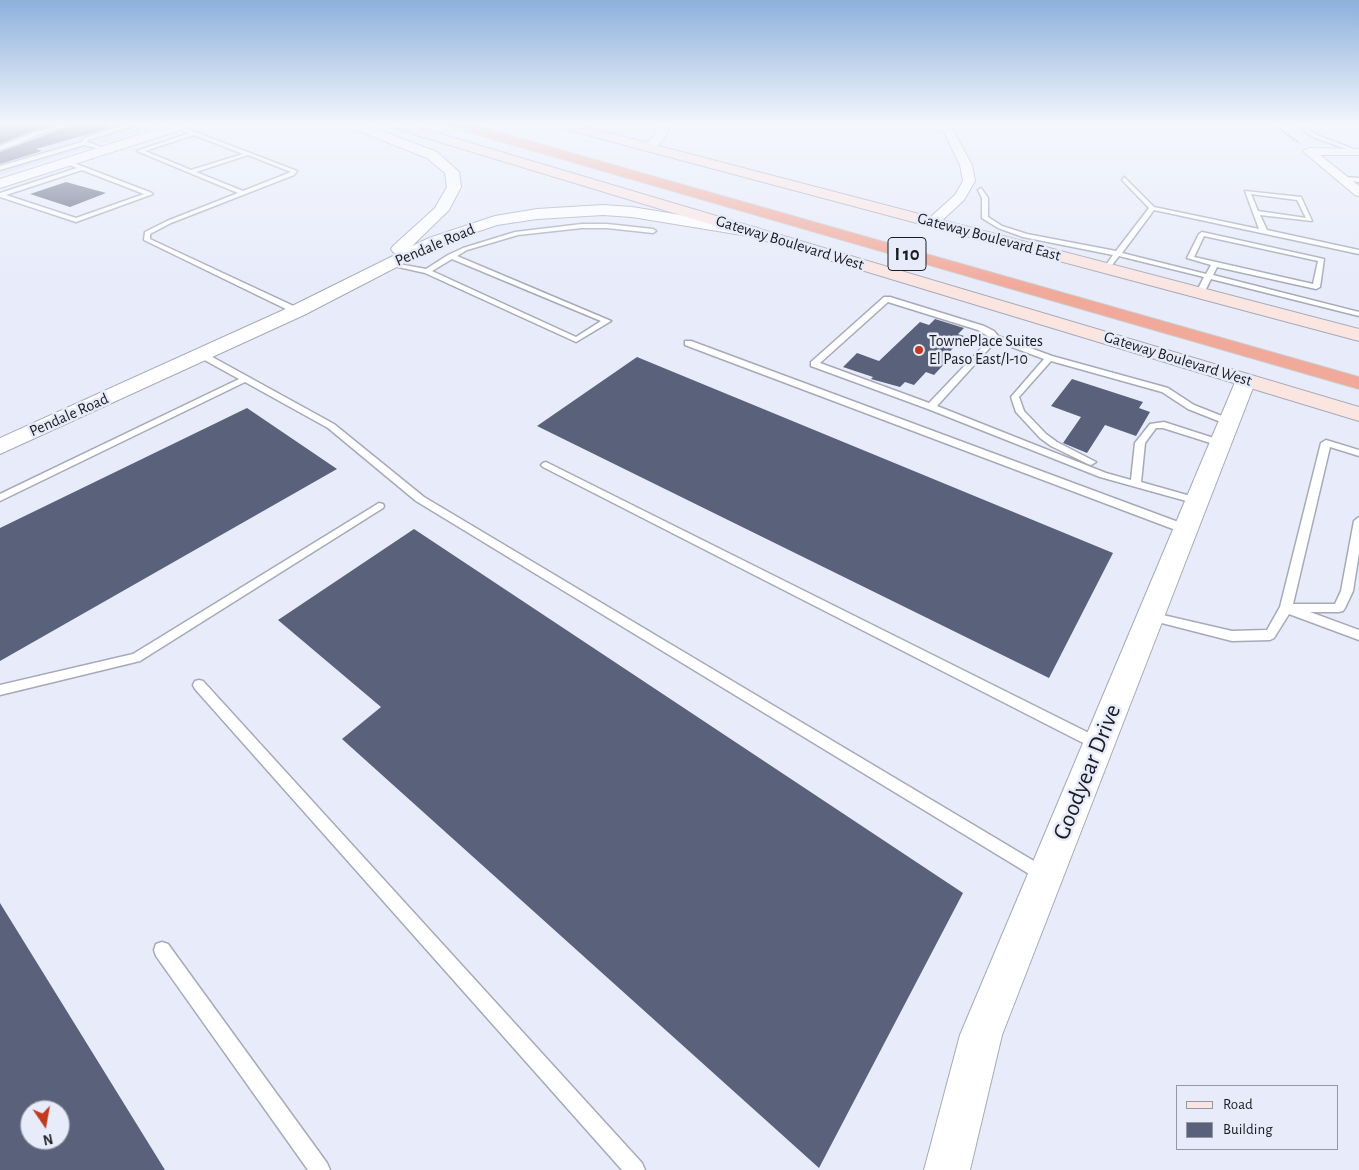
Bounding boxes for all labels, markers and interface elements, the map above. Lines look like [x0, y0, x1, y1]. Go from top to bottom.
street label: Gateway Boulevard East [915, 209, 1063, 265]
street label: Gateway Boulevard West [714, 211, 866, 275]
street label: Pendale Road [392, 220, 478, 270]
road number: I 10 [888, 238, 926, 270]
street label: Gateway Boulevard West [1102, 327, 1254, 391]
place label: TownePlace Suites El Paso East/I-10 [929, 331, 1043, 369]
marker: TownePlace Suites El Paso East/I-10 [913, 344, 925, 356]
street label: Pendale Road [26, 389, 112, 441]
street label: Goodyear Drive [1047, 700, 1127, 844]
legend [1176, 1085, 1339, 1150]
text: Road [1223, 1097, 1253, 1112]
north arrow [20, 1100, 70, 1150]
text: Building [1223, 1122, 1273, 1137]
text: N [42, 1131, 54, 1147]

